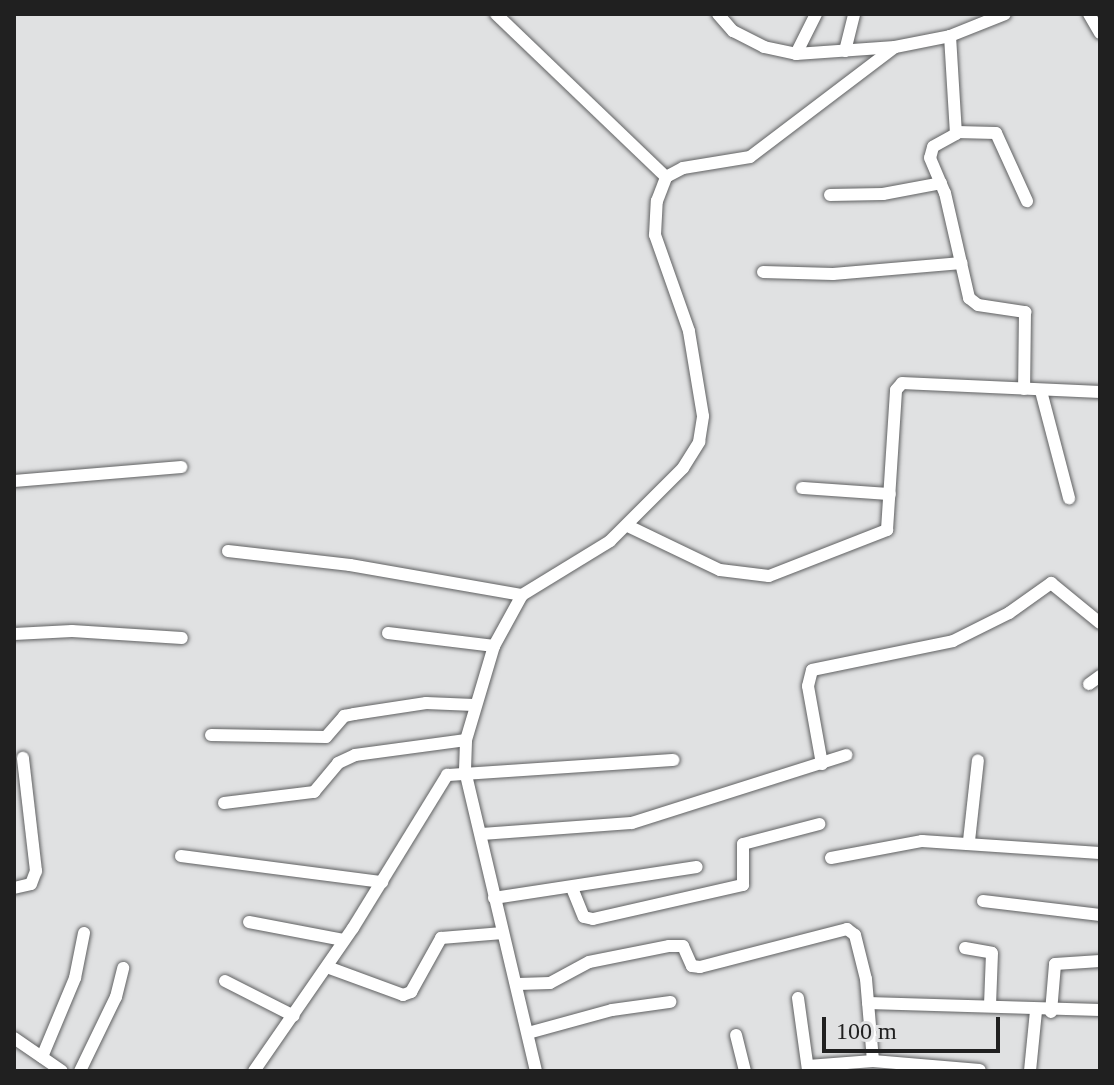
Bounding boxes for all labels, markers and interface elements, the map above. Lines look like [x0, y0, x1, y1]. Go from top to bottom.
scale bar [826, 1001, 1004, 1051]
text: 100 m [836, 1018, 897, 1044]

